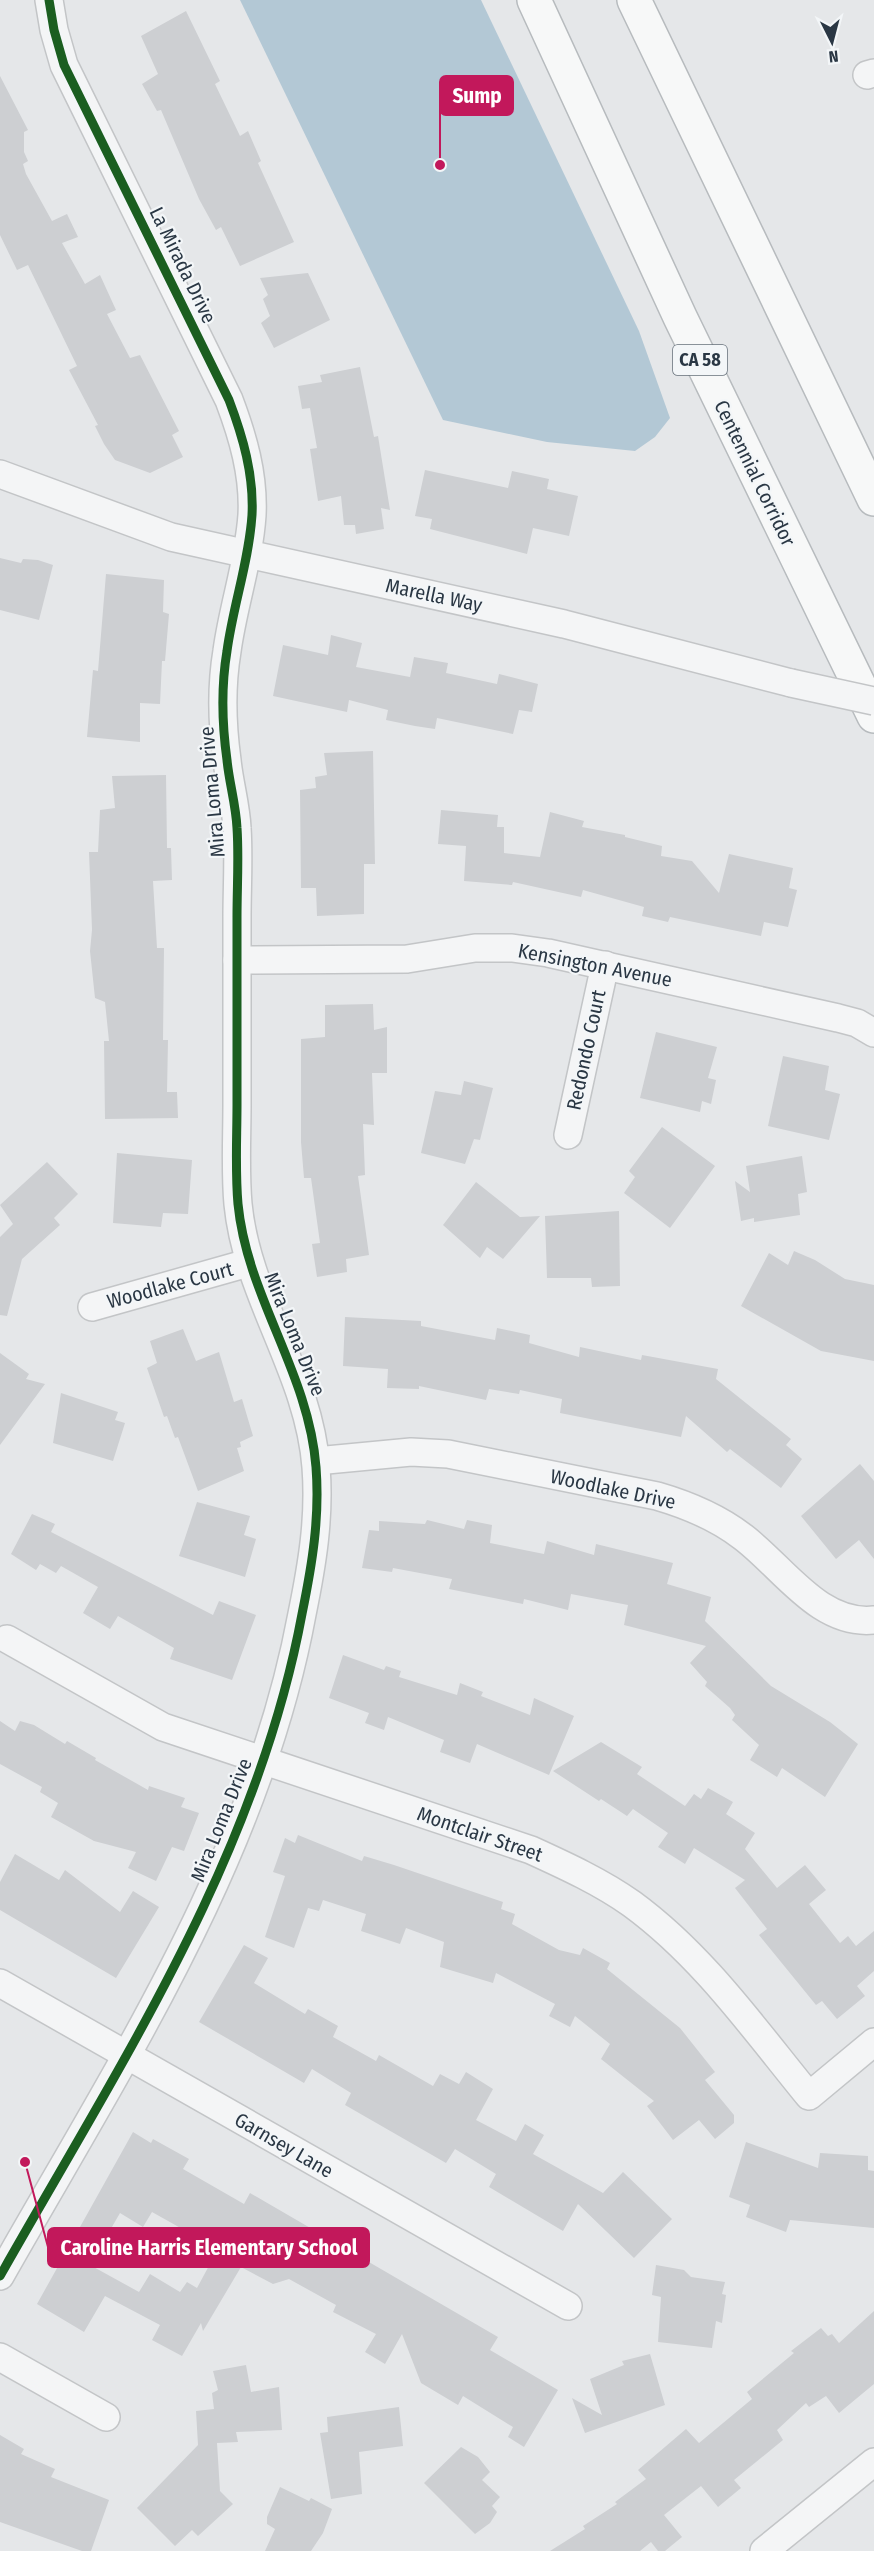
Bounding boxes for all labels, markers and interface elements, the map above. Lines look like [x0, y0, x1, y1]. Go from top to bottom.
north arrow [802, 12, 862, 72]
text: N [828, 46, 839, 66]
callout: Sump [440, 76, 513, 115]
text: Sump [452, 83, 502, 109]
street label: La Mirada Drive [145, 203, 221, 327]
road number: CA 58 [673, 345, 727, 375]
street label: Centennial Corridor [709, 396, 801, 550]
street label: Marella Way [384, 573, 485, 617]
street label: Mira Loma Drive [194, 726, 230, 858]
street label: Kensington Avenue [516, 938, 674, 992]
street label: Redondo Court [562, 987, 611, 1112]
street label: Woodlake Court [104, 1257, 236, 1313]
street label: Mira Loma Drive [259, 1269, 331, 1399]
street label: Woodlake Drive [548, 1464, 678, 1514]
street label: Mira Loma Drive [185, 1755, 257, 1885]
street label: Montclair Street [414, 1801, 546, 1867]
street label: Garnsey Lane [231, 2107, 337, 2183]
callout: Caroline Harris Elementary School [48, 2228, 369, 2267]
text: Caroline Harris Elementary School [61, 2235, 358, 2261]

